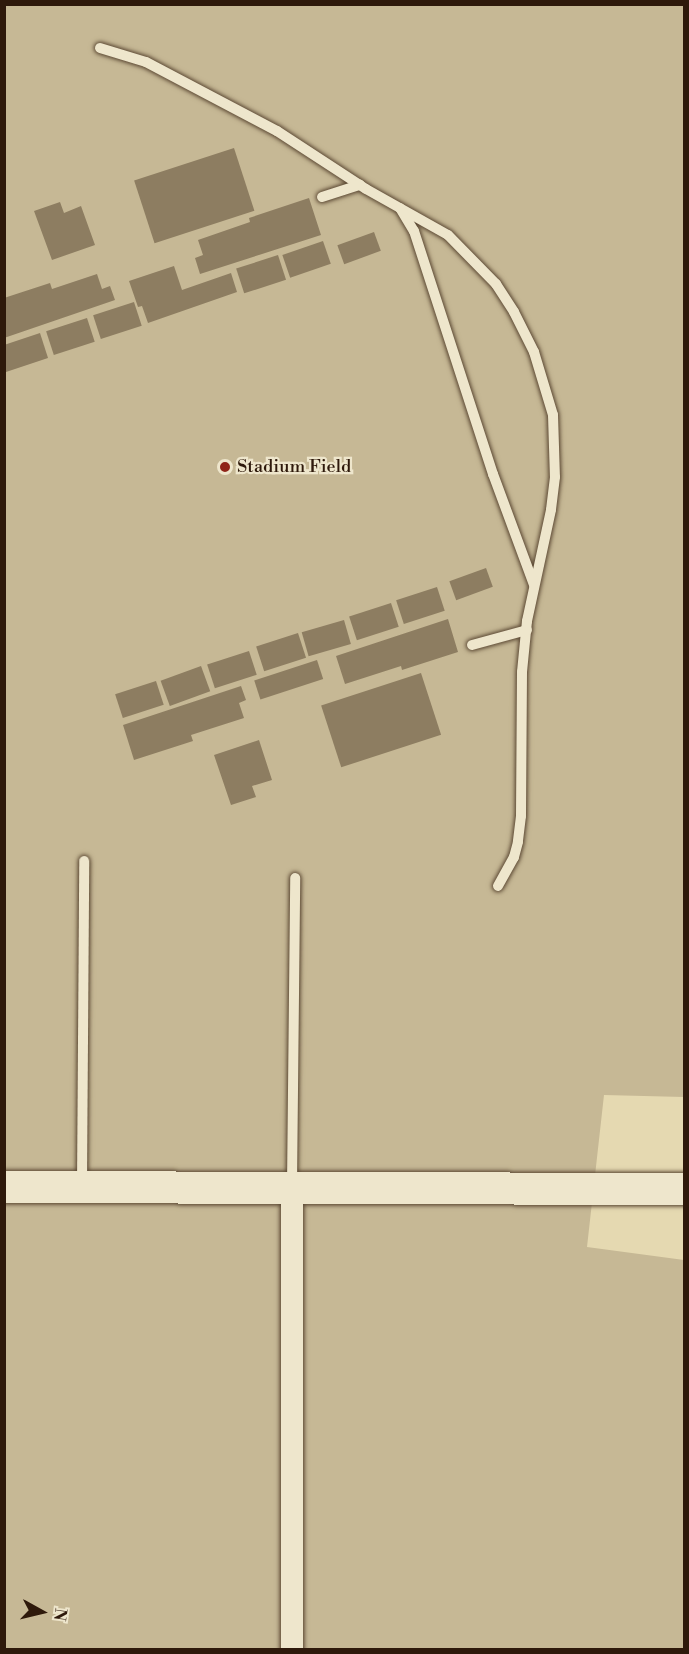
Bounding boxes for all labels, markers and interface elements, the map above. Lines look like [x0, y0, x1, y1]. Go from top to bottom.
place label: Stadium Field [237, 456, 351, 478]
marker: Stadium Field [218, 460, 232, 474]
north arrow [12, 1582, 72, 1642]
text: N [49, 1607, 71, 1622]

